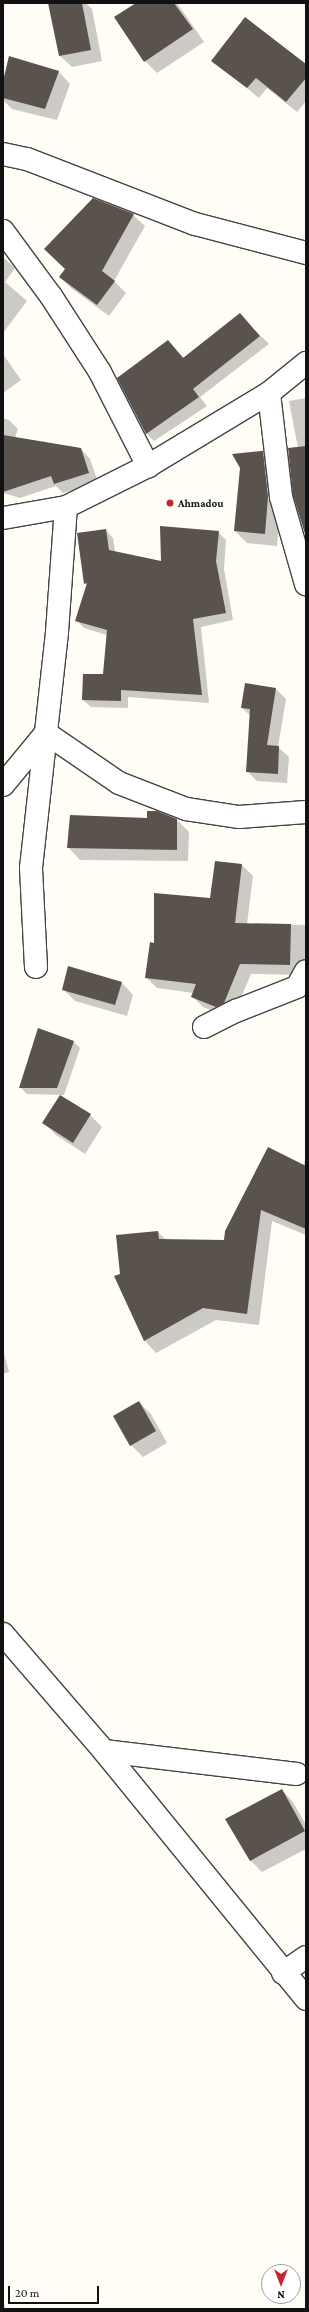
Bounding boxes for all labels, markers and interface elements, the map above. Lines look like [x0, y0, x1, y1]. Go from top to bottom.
place label: Ahmadou [178, 496, 224, 510]
marker: Ahmadou [165, 498, 175, 508]
north arrow [261, 2264, 301, 2304]
scale bar [10, 2278, 101, 2304]
text: 20 m [15, 2286, 39, 2300]
text: N [277, 2289, 285, 2301]

